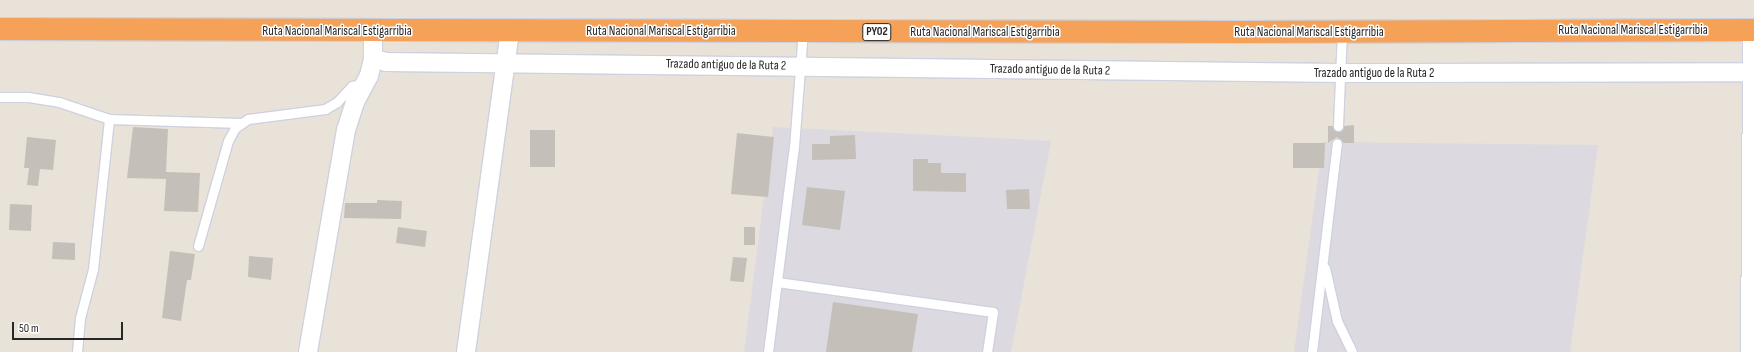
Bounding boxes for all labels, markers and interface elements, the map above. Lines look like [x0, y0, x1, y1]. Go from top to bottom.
road number: PY02 [862, 22, 892, 42]
street label: Ruta Nacional Mariscal Estigarribia [1558, 22, 1708, 38]
street label: Ruta Nacional Mariscal Estigarribia [262, 23, 412, 39]
street label: Ruta Nacional Mariscal Estigarribia [586, 23, 736, 39]
street label: Ruta Nacional Mariscal Estigarribia [910, 24, 1060, 40]
street label: Ruta Nacional Mariscal Estigarribia [1234, 24, 1384, 40]
street label: Trazado antiguo de la Ruta 2 [666, 56, 786, 74]
street label: Trazado antiguo de la Ruta 2 [990, 61, 1110, 79]
street label: Trazado antiguo de la Ruta 2 [1314, 65, 1434, 81]
scale bar [14, 314, 125, 340]
text: 50 m [19, 321, 39, 336]

